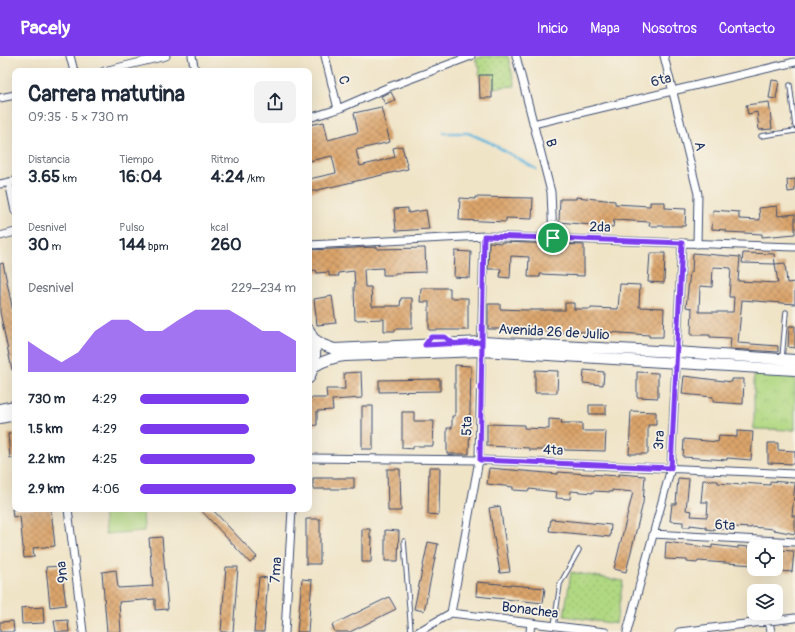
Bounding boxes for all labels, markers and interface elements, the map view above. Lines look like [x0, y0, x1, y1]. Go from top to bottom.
text: Pacely [20, 16, 70, 40]
text: Inicio [537, 20, 568, 37]
text: Mapa [590, 20, 620, 37]
text: Nosotros [642, 20, 697, 37]
text: Contacto [719, 20, 775, 37]
street label: 6ta [649, 69, 673, 91]
street label: C [335, 74, 353, 87]
text: Carrera matutina [28, 80, 185, 108]
button: share [254, 81, 296, 123]
text: 09:35 · 5 × 730 m [28, 109, 128, 125]
street label: B [542, 137, 560, 149]
street label: A [691, 140, 709, 152]
text: Distancia [28, 153, 70, 166]
text: Tiempo [119, 153, 154, 166]
text: Ritmo [211, 153, 239, 166]
text: 3.65 [28, 166, 60, 187]
text: 16:04 [119, 166, 162, 187]
text: 4:24 [211, 166, 244, 187]
text: km [60, 172, 77, 185]
text: /km [244, 172, 265, 185]
street label: 2da [589, 218, 611, 236]
text: Desnivel [28, 221, 67, 234]
text: Pulso [119, 221, 144, 234]
text: kcal [211, 221, 229, 234]
pin [536, 221, 570, 255]
icon: arrive [542, 227, 564, 249]
text: 30 [28, 234, 49, 255]
text: 144 [119, 234, 146, 255]
text: 260 [211, 234, 242, 255]
text: m [49, 240, 61, 253]
text: bpm [146, 240, 168, 253]
text: Desnivel [28, 280, 74, 296]
text: 229–234 m [231, 280, 296, 296]
street label: Avenida 26 de Julio [498, 321, 610, 343]
text: 730 m [28, 391, 65, 407]
text: 4:29 [92, 391, 117, 407]
street label: 5ta [458, 416, 476, 436]
text: 1.5 km [28, 421, 63, 437]
text: 4:29 [92, 421, 117, 437]
street label: 3ra [650, 430, 668, 450]
street label: 4ta [542, 441, 564, 459]
text: 2.2 km [28, 451, 65, 467]
text: 4:25 [92, 451, 117, 467]
text: 2.9 km [28, 481, 65, 497]
text: 4:06 [92, 481, 119, 497]
street label: 6ta [714, 516, 736, 534]
map controls [747, 540, 783, 620]
button: locate [747, 540, 783, 576]
street label: 7ma [267, 556, 285, 584]
street label: 9na [52, 560, 72, 584]
button: layers [747, 584, 783, 620]
street label: Bonachea [501, 598, 559, 622]

